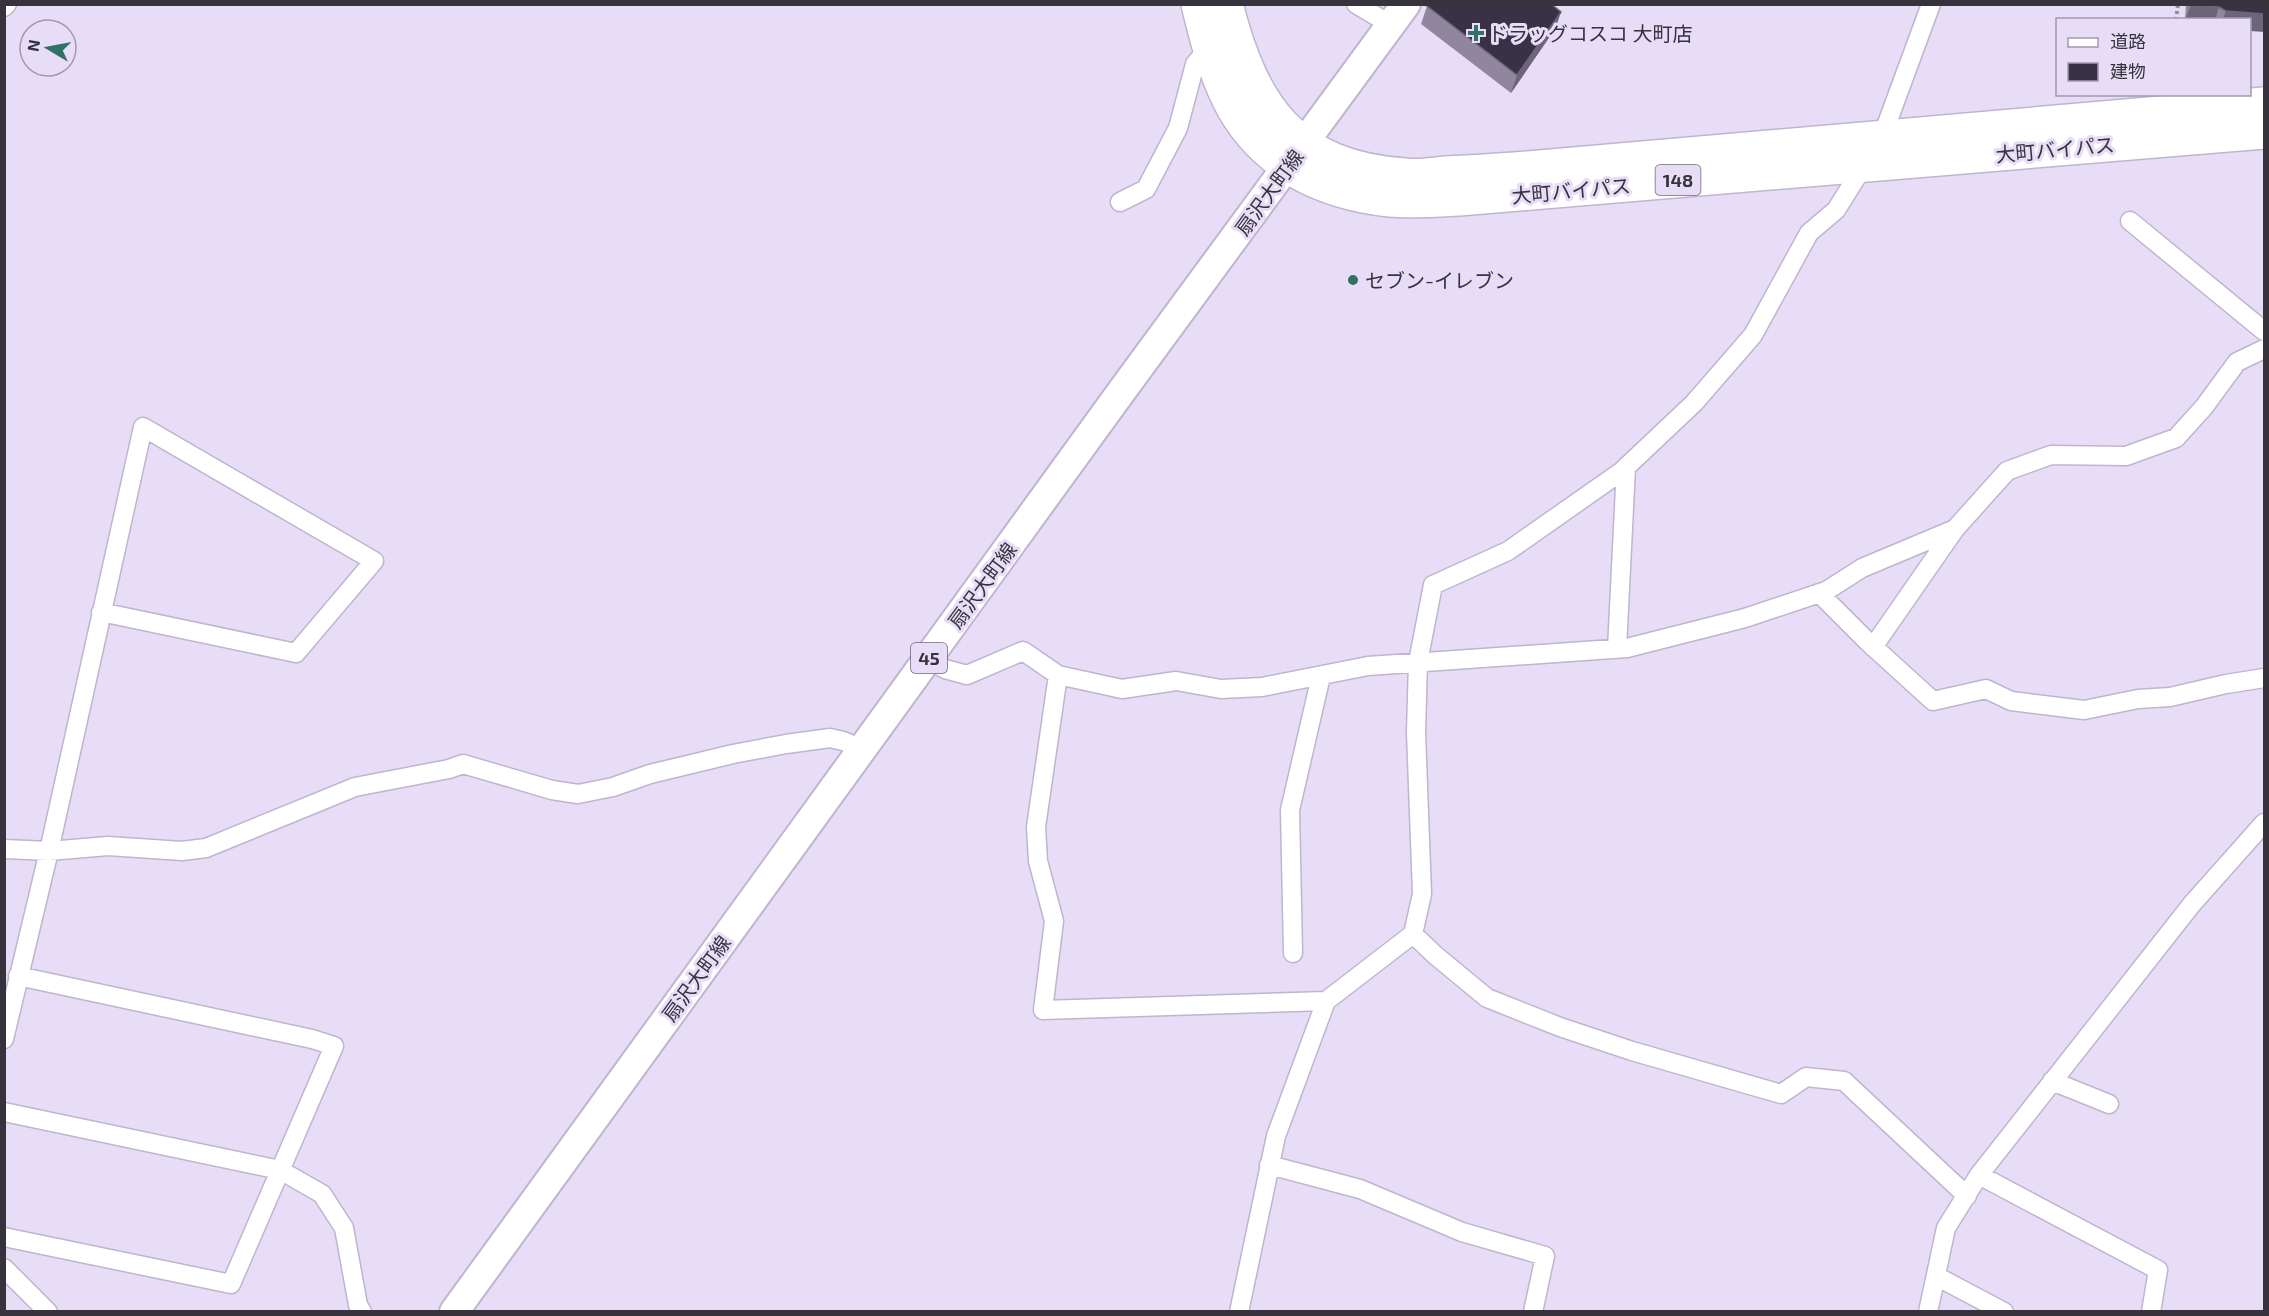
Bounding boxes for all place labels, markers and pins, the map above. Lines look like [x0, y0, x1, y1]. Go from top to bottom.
place label: ドラッグコスコ 大町店 [1488, 21, 1692, 45]
marker: ドラッグコスコ 大町店 [1469, 26, 1483, 40]
place label: セブン-イレブン [1365, 268, 1514, 292]
marker: セブン-イレブン [1346, 273, 1360, 287]

